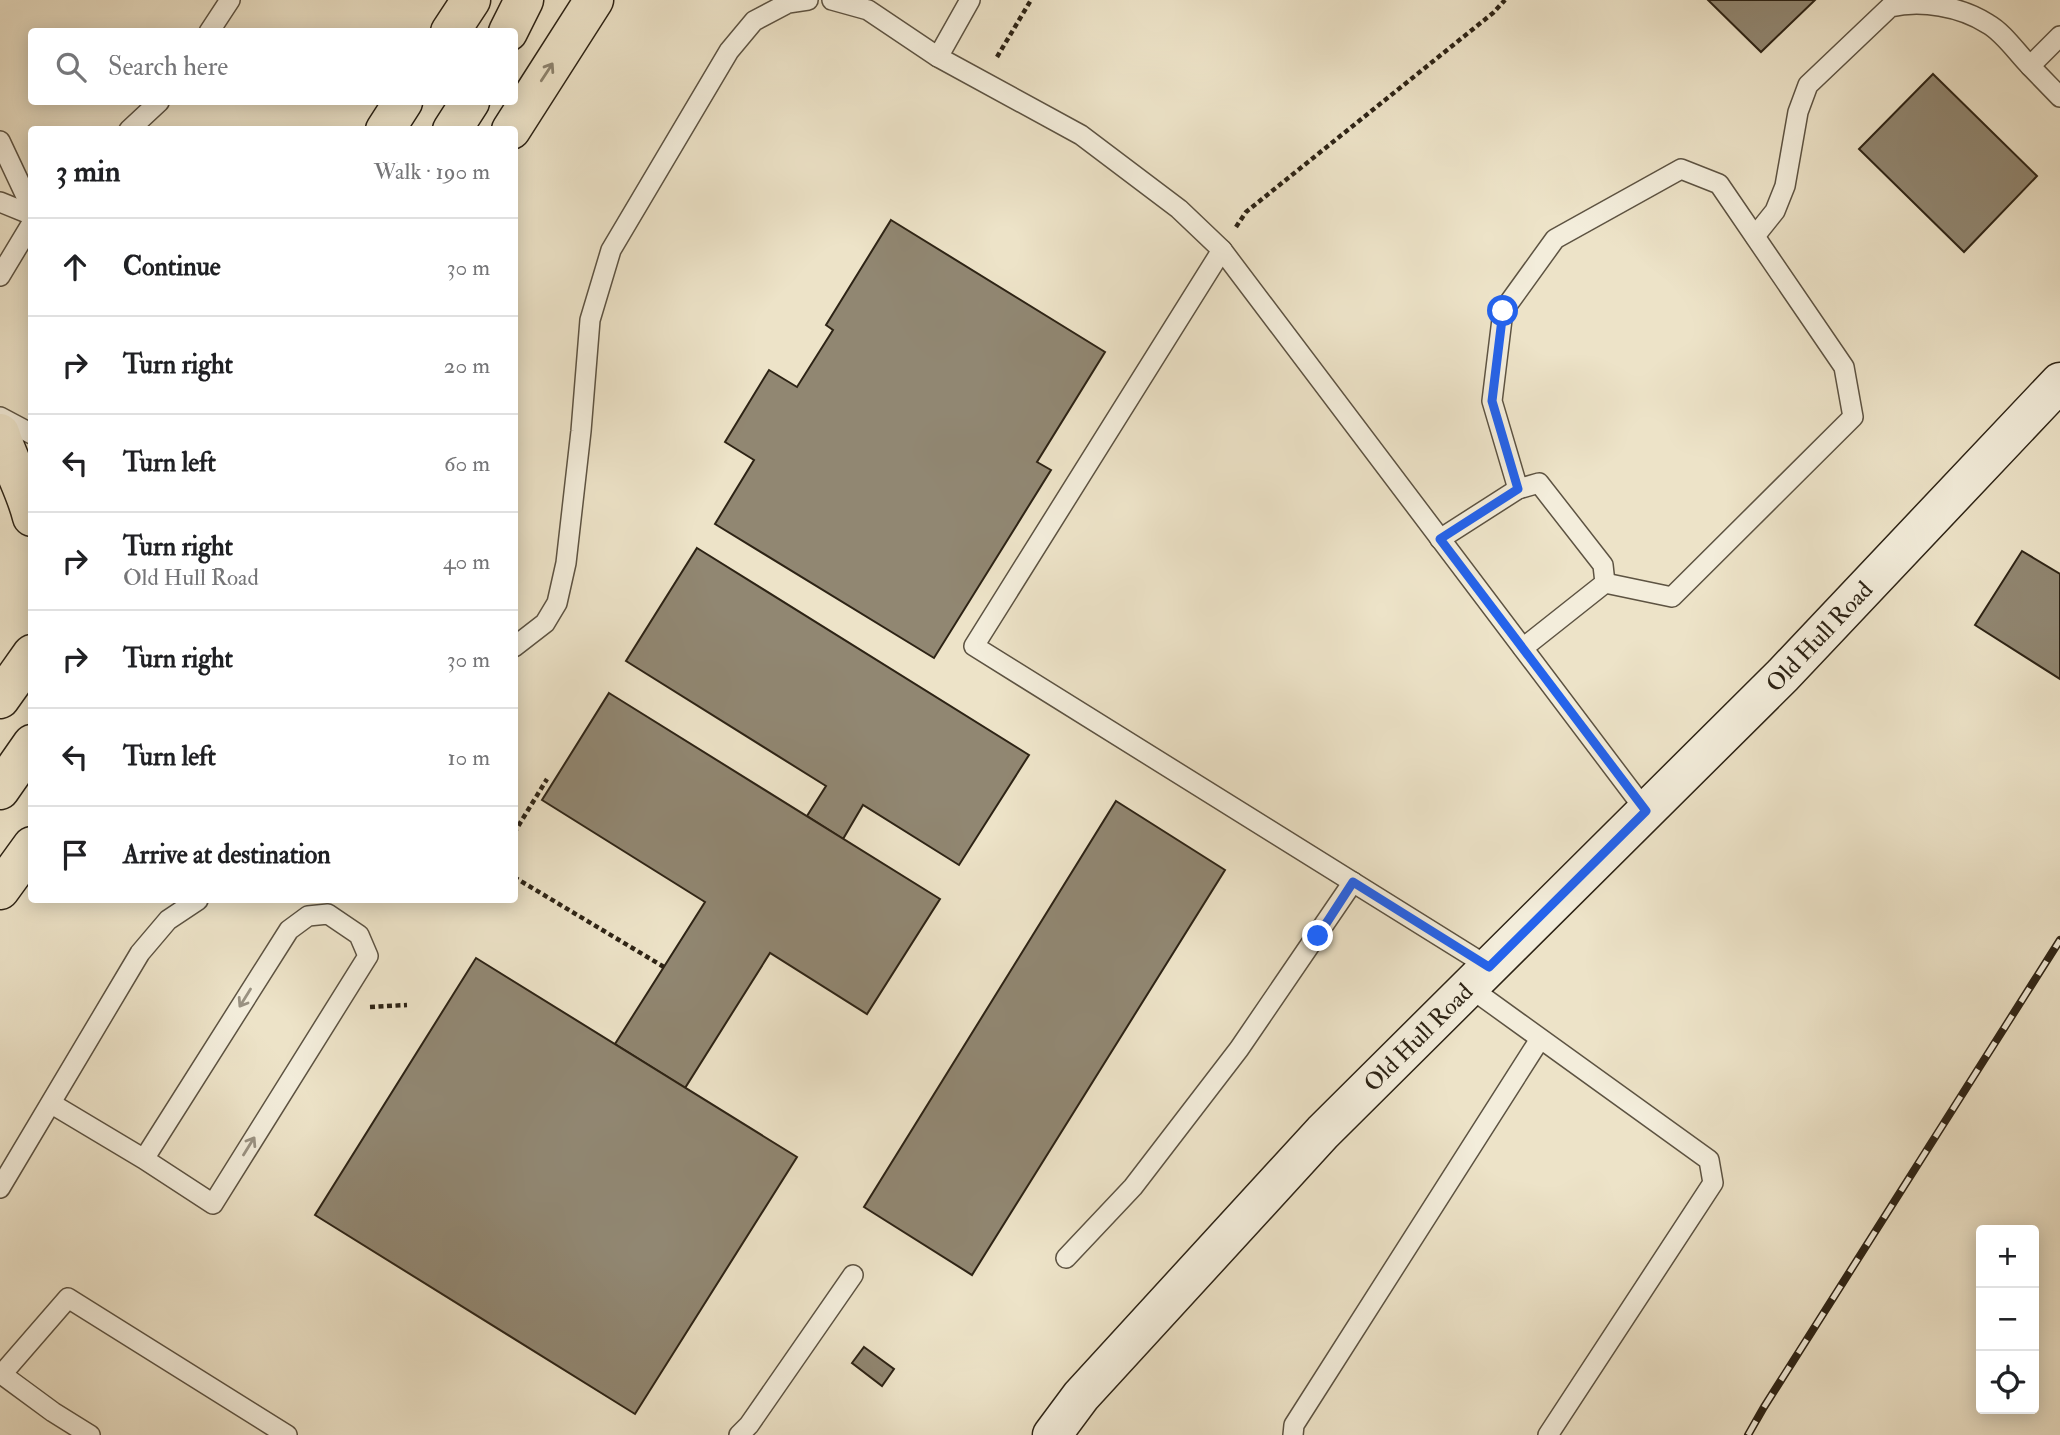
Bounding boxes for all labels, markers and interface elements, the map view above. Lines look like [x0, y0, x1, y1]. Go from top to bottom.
search box [28, 28, 518, 105]
icon: search [52, 48, 90, 86]
text: Search here [108, 51, 228, 83]
one-way arrow [540, 63, 555, 82]
text: 3 min [56, 153, 121, 190]
text: Walk · 190 m [374, 157, 490, 186]
icon: ahead [56, 248, 94, 286]
text: Continue [123, 251, 221, 283]
text: 30 m [447, 253, 490, 282]
route start [1487, 295, 1518, 326]
icon: right [56, 346, 94, 384]
text: Turn right [123, 349, 233, 381]
text: 20 m [444, 351, 490, 380]
icon: left [56, 444, 94, 482]
text: Turn left [123, 447, 216, 479]
text: 60 m [444, 449, 490, 478]
text: Turn right [123, 531, 233, 563]
icon: right [56, 542, 94, 580]
text: 40 m [443, 547, 490, 576]
text: Old Hull Road [123, 563, 259, 592]
street label: Old Hull Road [1760, 575, 1880, 699]
icon: right [56, 640, 94, 678]
text: Turn right [123, 643, 233, 675]
text: 30 m [447, 645, 490, 674]
icon: left [56, 738, 94, 776]
text: Turn left [123, 741, 216, 773]
text: 10 m [447, 743, 490, 772]
icon: arrive [56, 836, 94, 874]
text: Arrive at destination [123, 839, 331, 871]
route end [1302, 920, 1333, 951]
street label: Old Hull Road [1357, 977, 1480, 1099]
one-way arrow [238, 987, 252, 1007]
one-way arrow [243, 1137, 257, 1157]
map controls [1976, 1225, 2039, 1414]
button: + [1976, 1225, 2039, 1288]
button: − [1976, 1288, 2039, 1351]
button: locate [1976, 1351, 2039, 1414]

